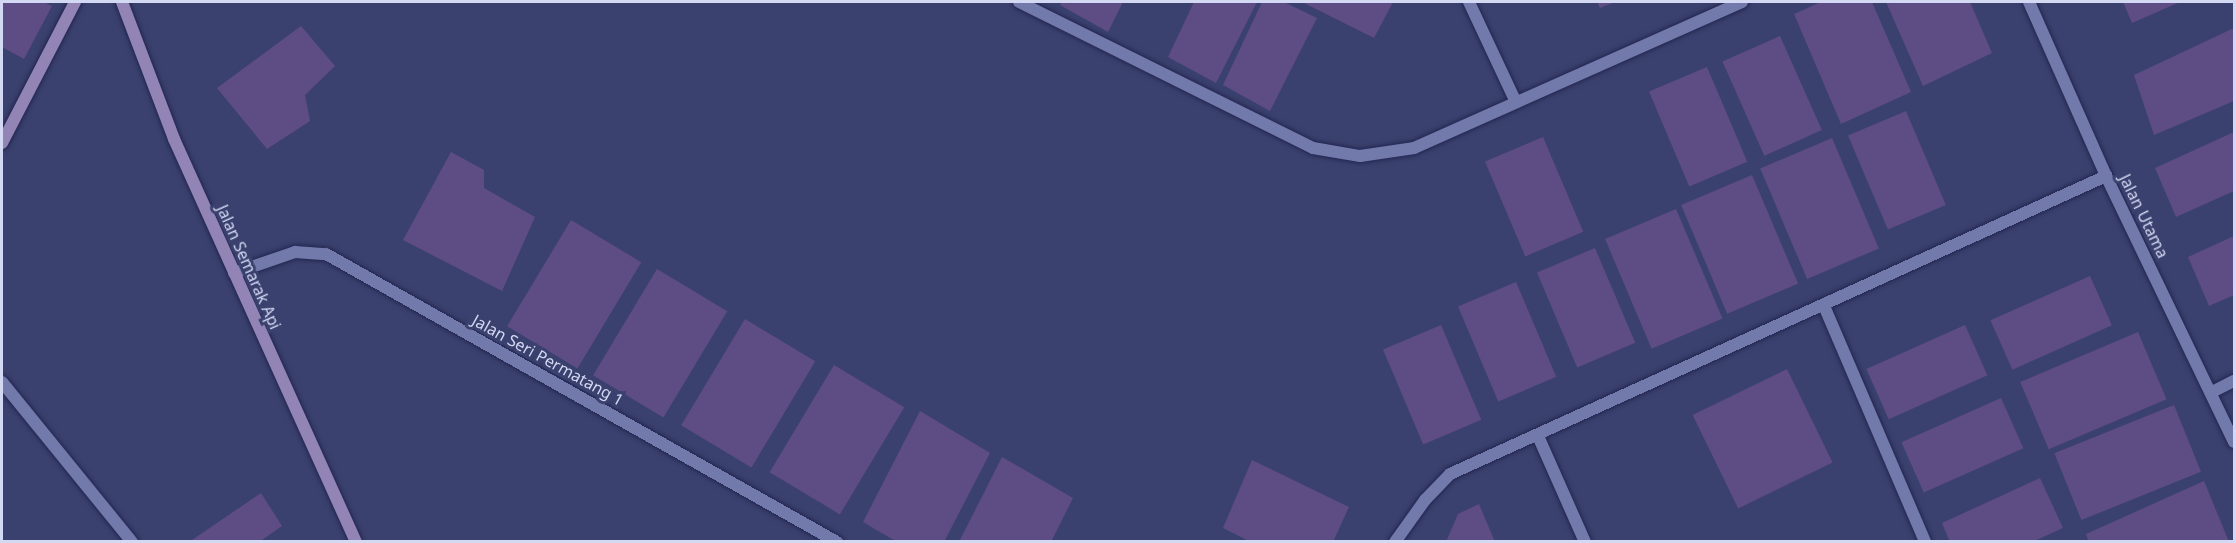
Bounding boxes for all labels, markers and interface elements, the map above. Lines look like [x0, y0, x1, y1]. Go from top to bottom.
street label: Jalan Utama [2115, 171, 2173, 261]
street label: Jalan Semarak Api [213, 202, 285, 332]
street label: Jalan Seri Permatang 1 [469, 310, 627, 410]

